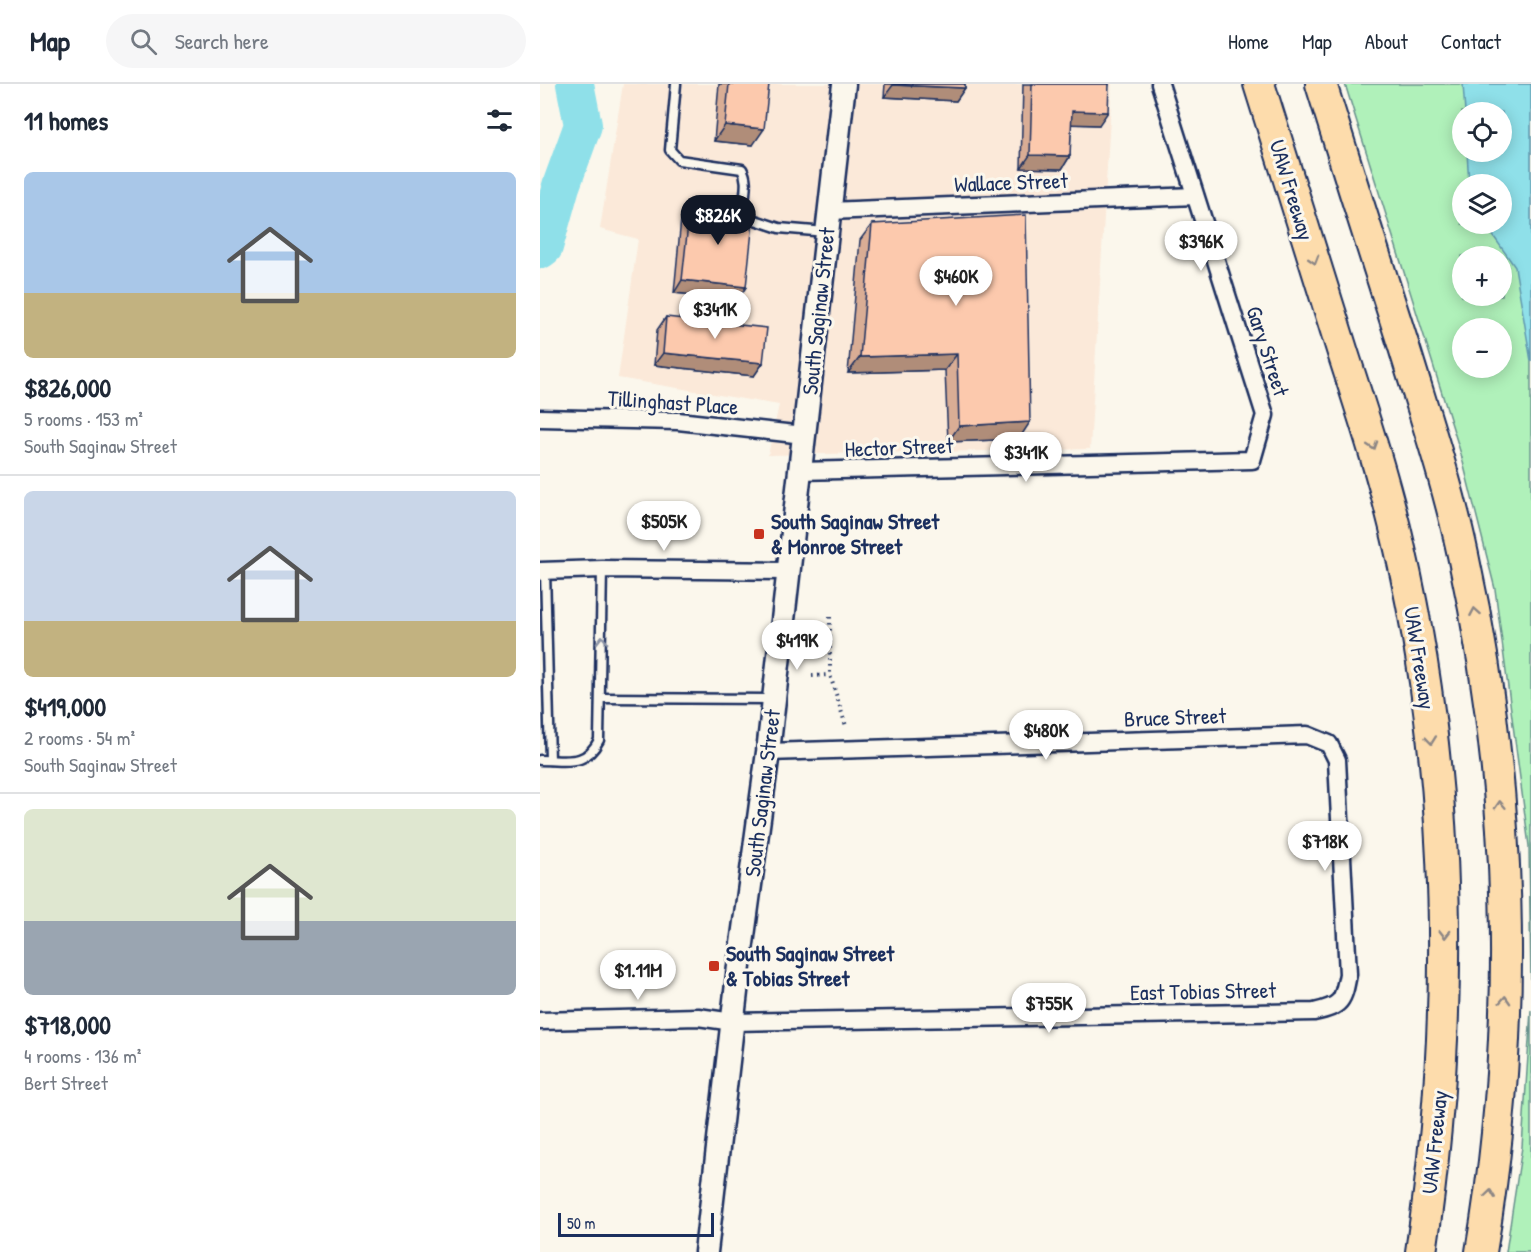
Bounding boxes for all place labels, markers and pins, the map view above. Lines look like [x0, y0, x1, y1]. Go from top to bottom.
pin: $826K [676, 195, 760, 246]
pin: $396K [1159, 221, 1243, 272]
pin: $460K [914, 256, 998, 307]
pin: $341K [673, 289, 757, 340]
pin: $341K [984, 432, 1068, 483]
pin: $505K [622, 501, 706, 552]
place label: South Saginaw Street & Monroe Street [771, 506, 941, 561]
marker: South Saginaw Street & Monroe Street [752, 527, 766, 541]
pin: $419K [755, 620, 839, 671]
pin: $480K [1004, 710, 1088, 761]
pin: $718K [1283, 821, 1367, 872]
place label: South Saginaw Street & Tobias Street [726, 938, 896, 993]
pin: $1.11M [589, 950, 687, 1001]
marker: South Saginaw Street & Tobias Street [707, 959, 721, 973]
pin: $755K [1007, 983, 1091, 1034]

